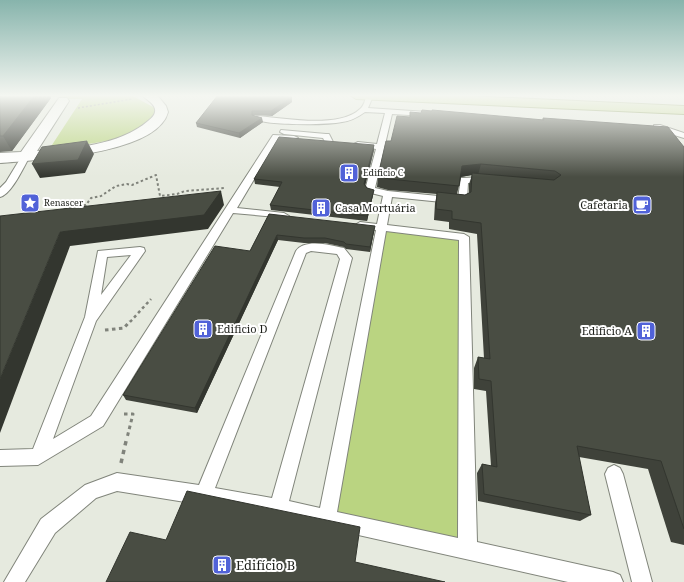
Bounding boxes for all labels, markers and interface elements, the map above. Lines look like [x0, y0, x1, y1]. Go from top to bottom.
building icon: Edificio C [338, 162, 360, 184]
place label: Edificio C [363, 166, 404, 179]
place icon: Renascer [19, 192, 41, 214]
cafe icon: Cafetaria [631, 194, 653, 216]
place label: Renascer [44, 196, 84, 209]
building icon: Casa Mortuária [310, 197, 332, 219]
place label: Cafetaria [580, 197, 628, 212]
place label: Casa Mortuária [335, 200, 416, 215]
building icon: Edificio D [192, 318, 214, 340]
building icon: Edificio A [635, 320, 657, 342]
place label: Edificio D [217, 321, 268, 336]
place label: Edificio A [582, 323, 632, 338]
building icon: Edifício B [211, 554, 233, 576]
place label: Edifício B [236, 556, 295, 574]

